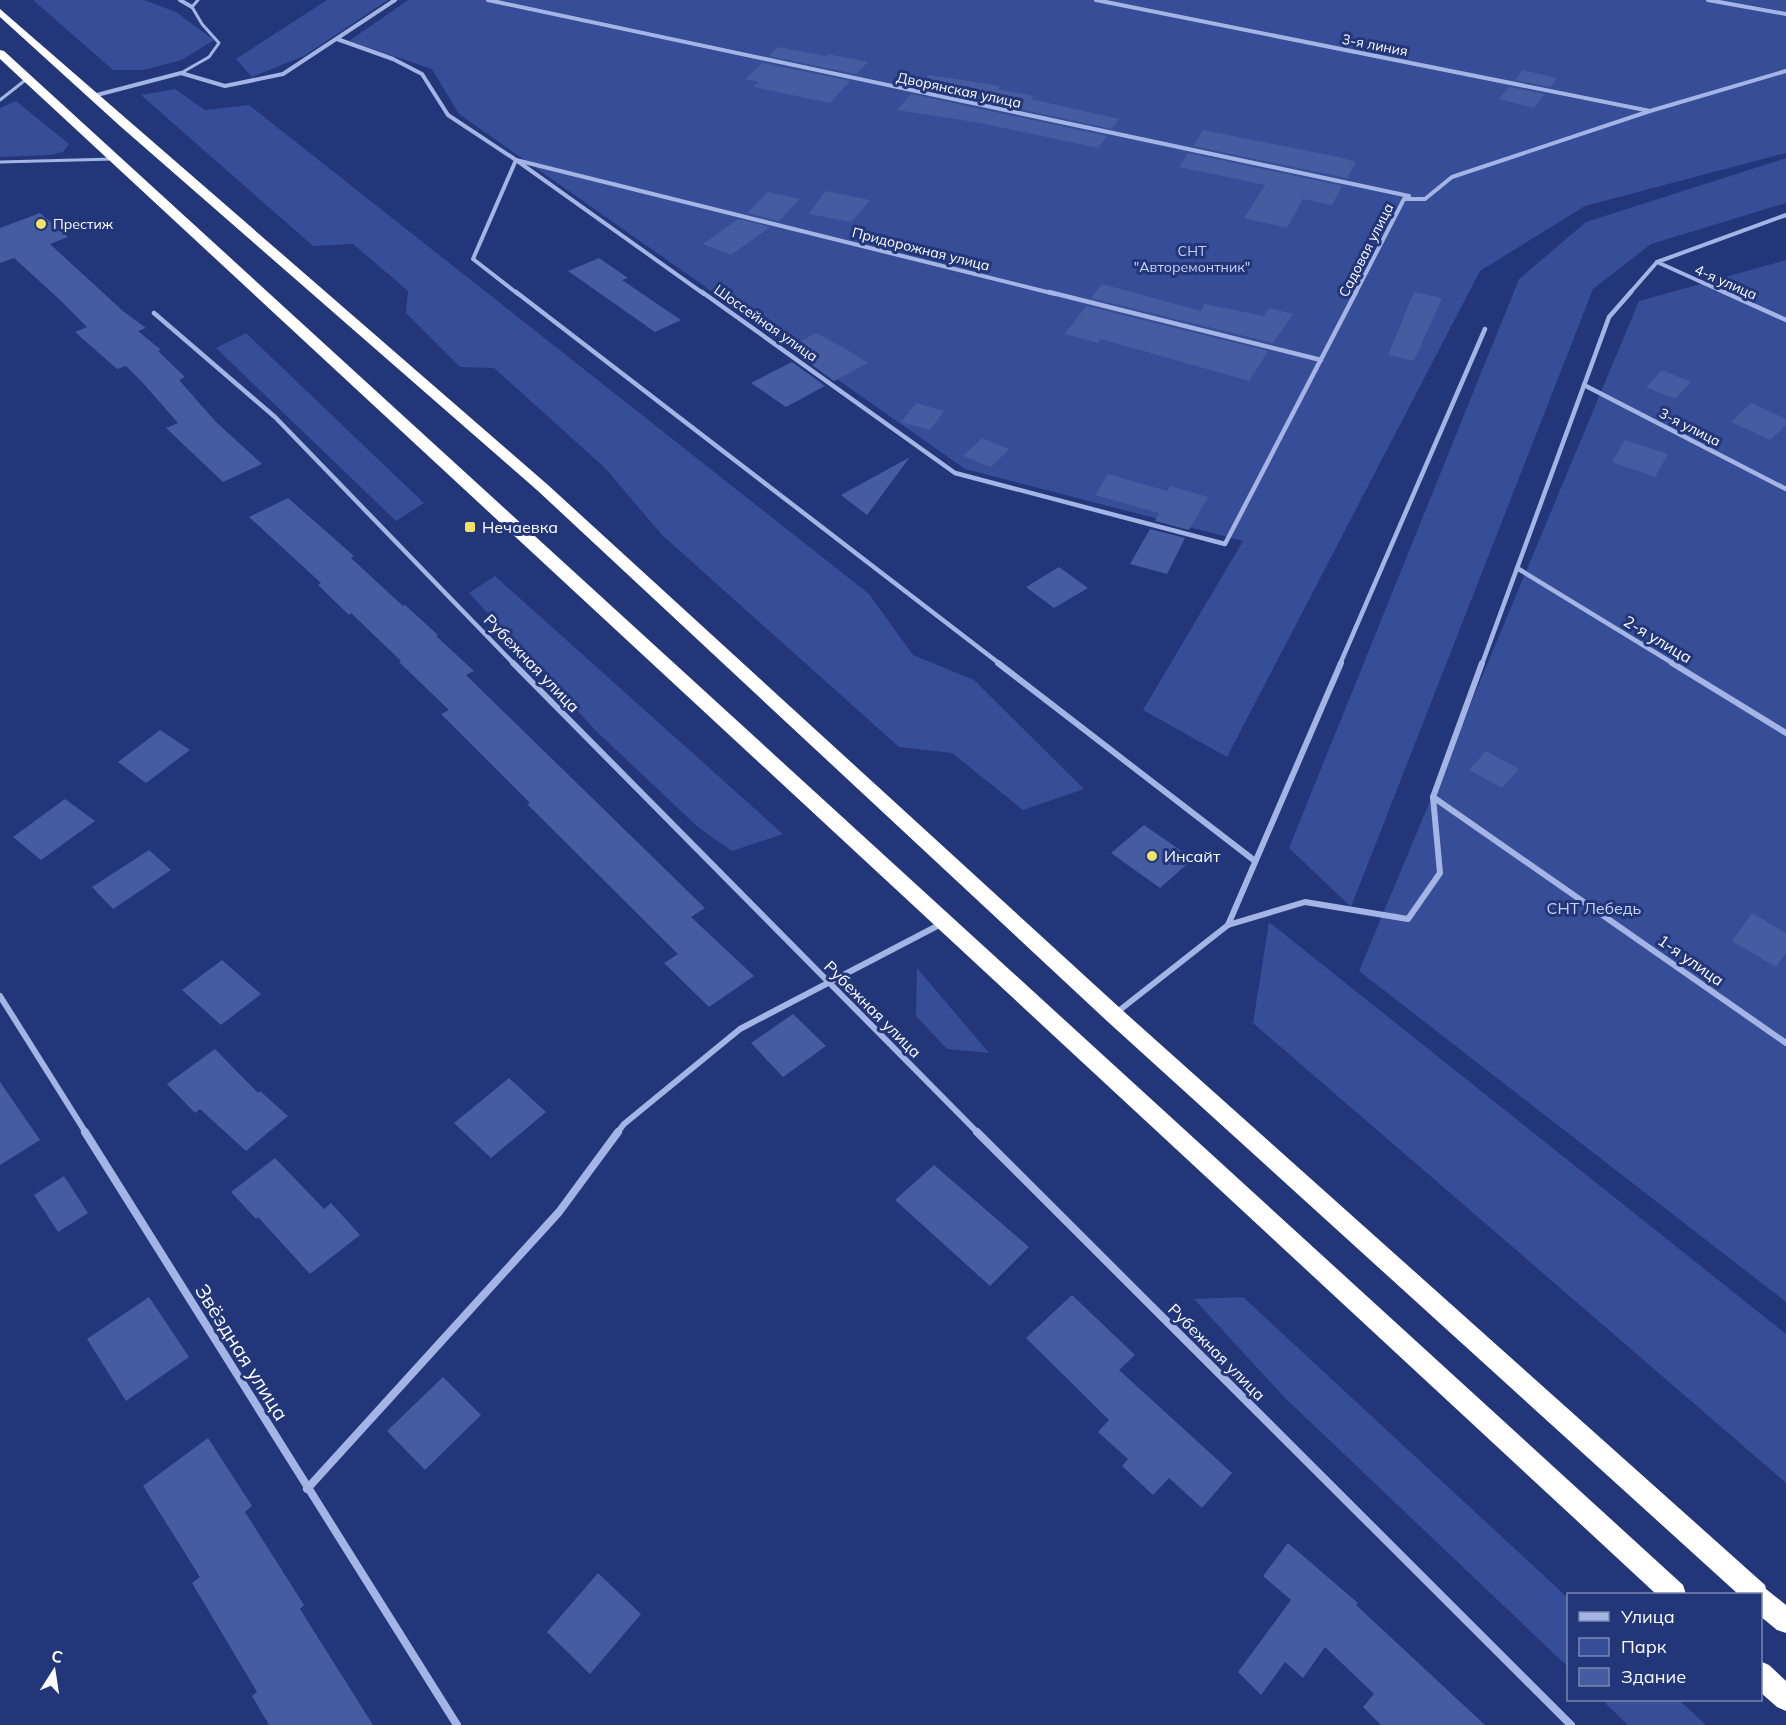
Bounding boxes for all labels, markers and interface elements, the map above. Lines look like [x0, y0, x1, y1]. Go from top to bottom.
street label: 3-я линия [1341, 30, 1409, 60]
street label: Дворянская улица [895, 68, 1023, 112]
street label: Садовая улица [1335, 200, 1397, 300]
place label: Престиж [53, 215, 114, 233]
marker: Престиж [34, 217, 48, 231]
street label: Придорожная улица [850, 223, 992, 275]
park label: СНТ "Авторемонтник" [1134, 242, 1250, 276]
street label: 4-я улица [1692, 260, 1760, 304]
street label: Шоссейная улица [711, 280, 821, 366]
street label: 3-я улица [1656, 404, 1724, 450]
place label: Нечаевка [482, 517, 558, 537]
marker: Нечаевка [463, 520, 477, 534]
street label: Рубежная улица [480, 610, 584, 716]
street label: 2-я улица [1620, 611, 1696, 667]
place label: Инсайт [1164, 846, 1221, 866]
marker: Инсайт [1145, 849, 1159, 863]
park label: СНТ Лебедь [1547, 898, 1642, 918]
street label: 1-я улица [1654, 930, 1728, 990]
street label: Рубежная улица [820, 956, 926, 1062]
street label: Звёздная улица [190, 1279, 294, 1425]
street label: Рубежная улица [1164, 1299, 1270, 1405]
legend [1567, 1593, 1762, 1701]
text: Улица [1620, 1605, 1675, 1628]
text: Парк [1621, 1635, 1667, 1658]
north arrow [24, 1641, 84, 1701]
text: С [50, 1645, 65, 1667]
text: Здание [1621, 1665, 1686, 1688]

